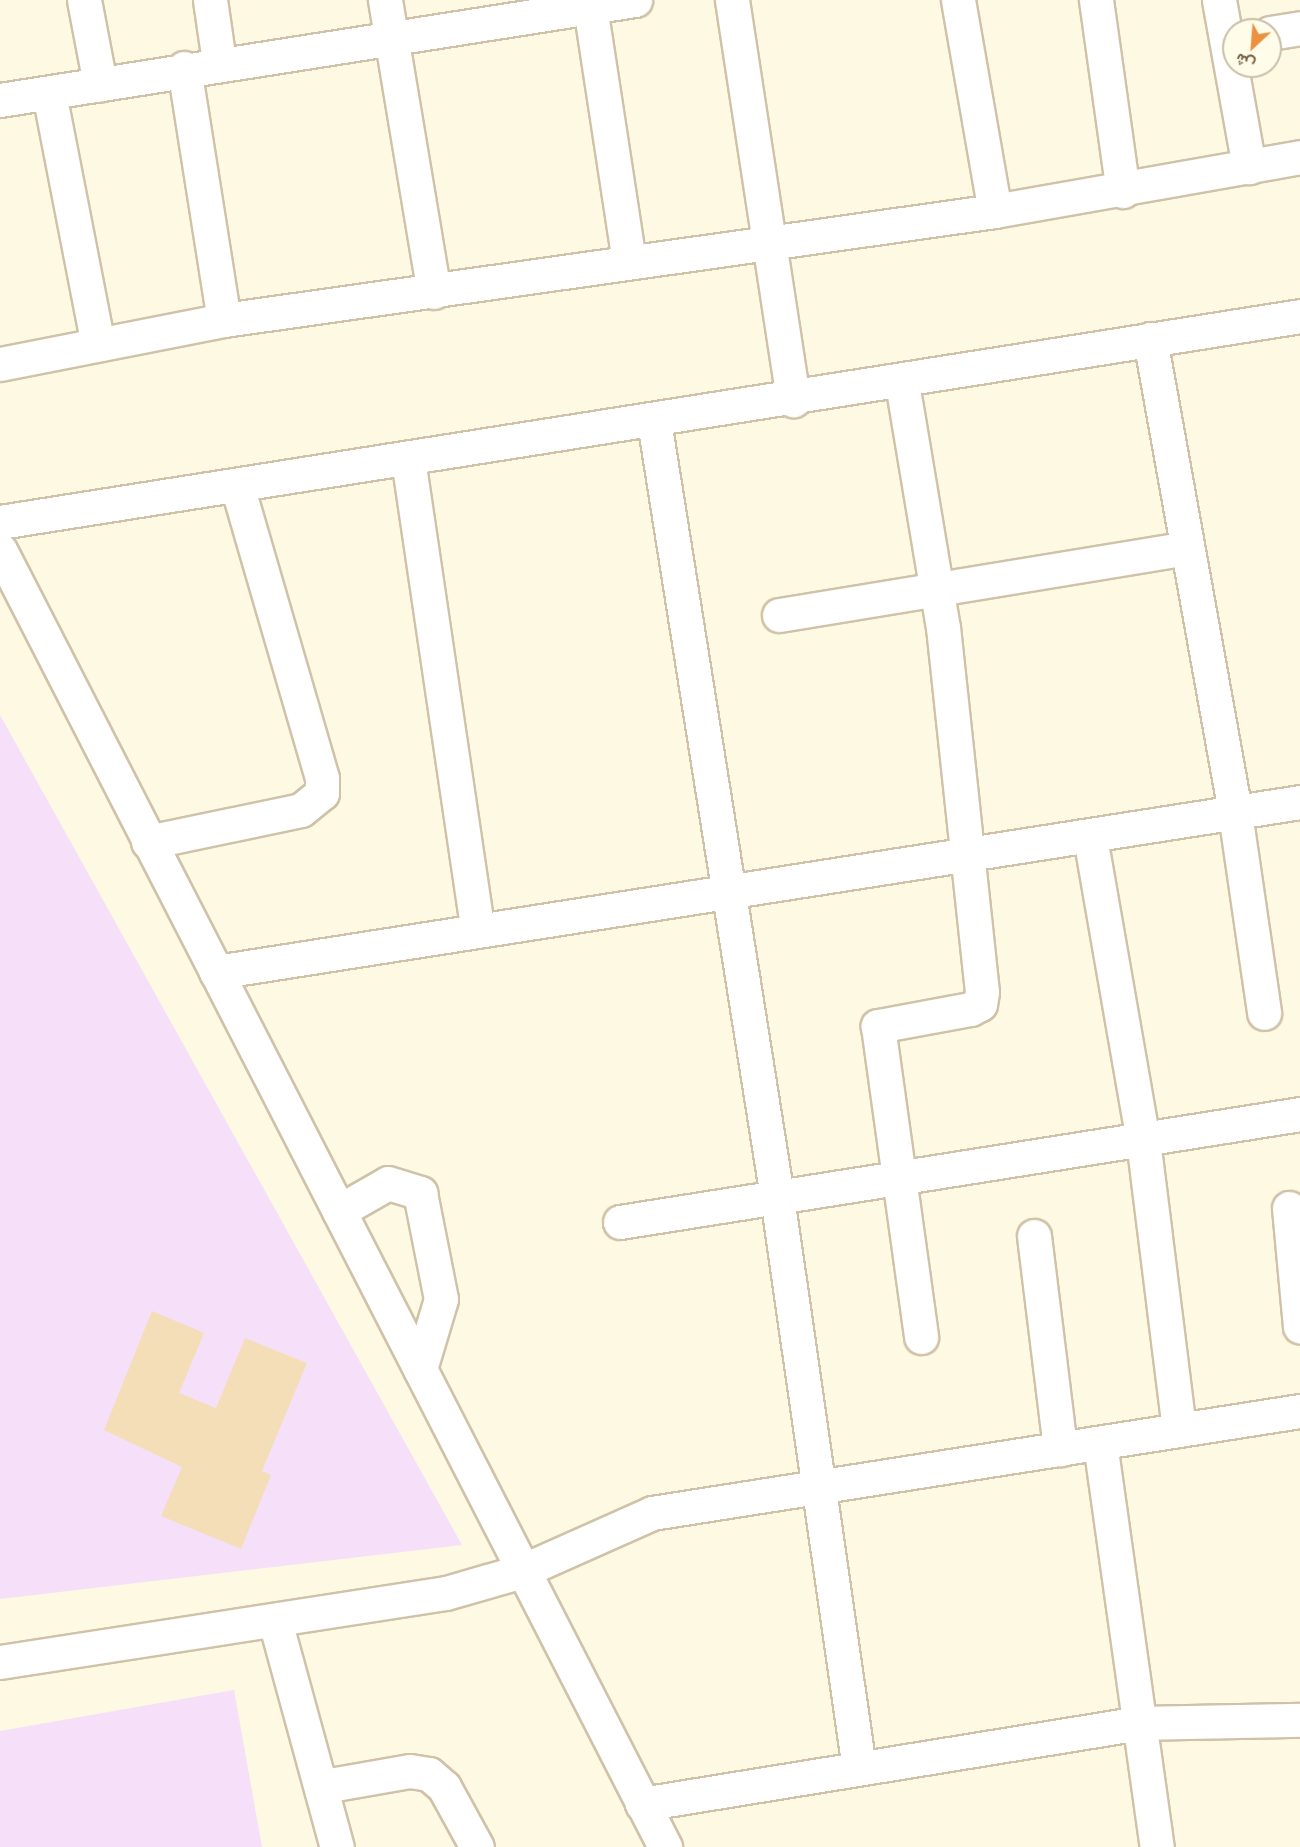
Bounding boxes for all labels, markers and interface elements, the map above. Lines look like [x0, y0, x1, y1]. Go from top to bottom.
north arrow [1222, 18, 1282, 78]
text: ش [1232, 50, 1258, 75]

